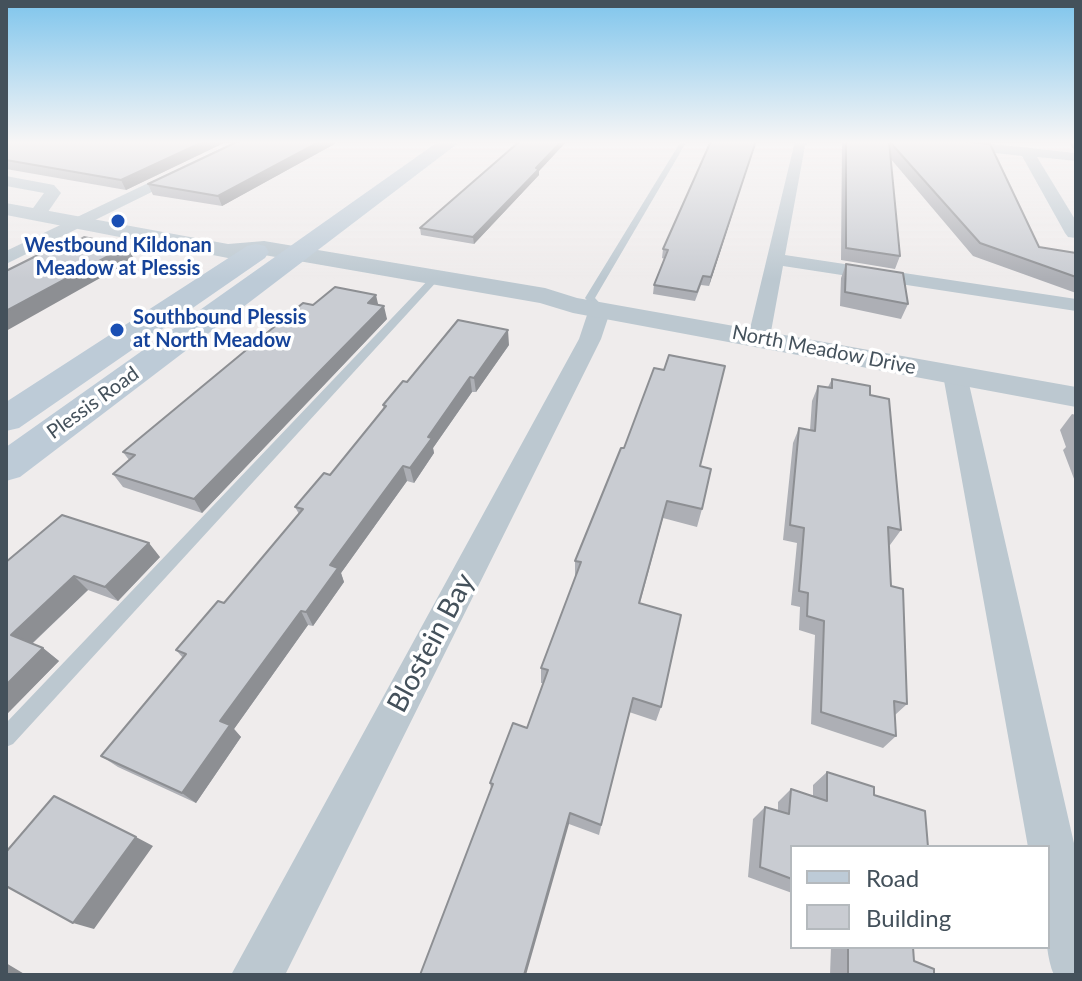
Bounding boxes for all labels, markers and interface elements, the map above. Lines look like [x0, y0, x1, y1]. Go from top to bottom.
marker: Westbound Kildonan Meadow at Plessis [109, 212, 127, 230]
place label: Westbound Kildonan Meadow at Plessis [24, 234, 212, 281]
place label: Southbound Plessis at North Meadow [133, 306, 306, 353]
street label: North Meadow Drive [730, 320, 918, 380]
marker: Southbound Plessis at North Meadow [108, 321, 126, 339]
street label: Plessis Road [42, 362, 144, 444]
street label: Blostein Bay [380, 568, 482, 718]
legend [790, 845, 1050, 949]
text: Road [866, 863, 919, 892]
text: Building [866, 903, 951, 932]

